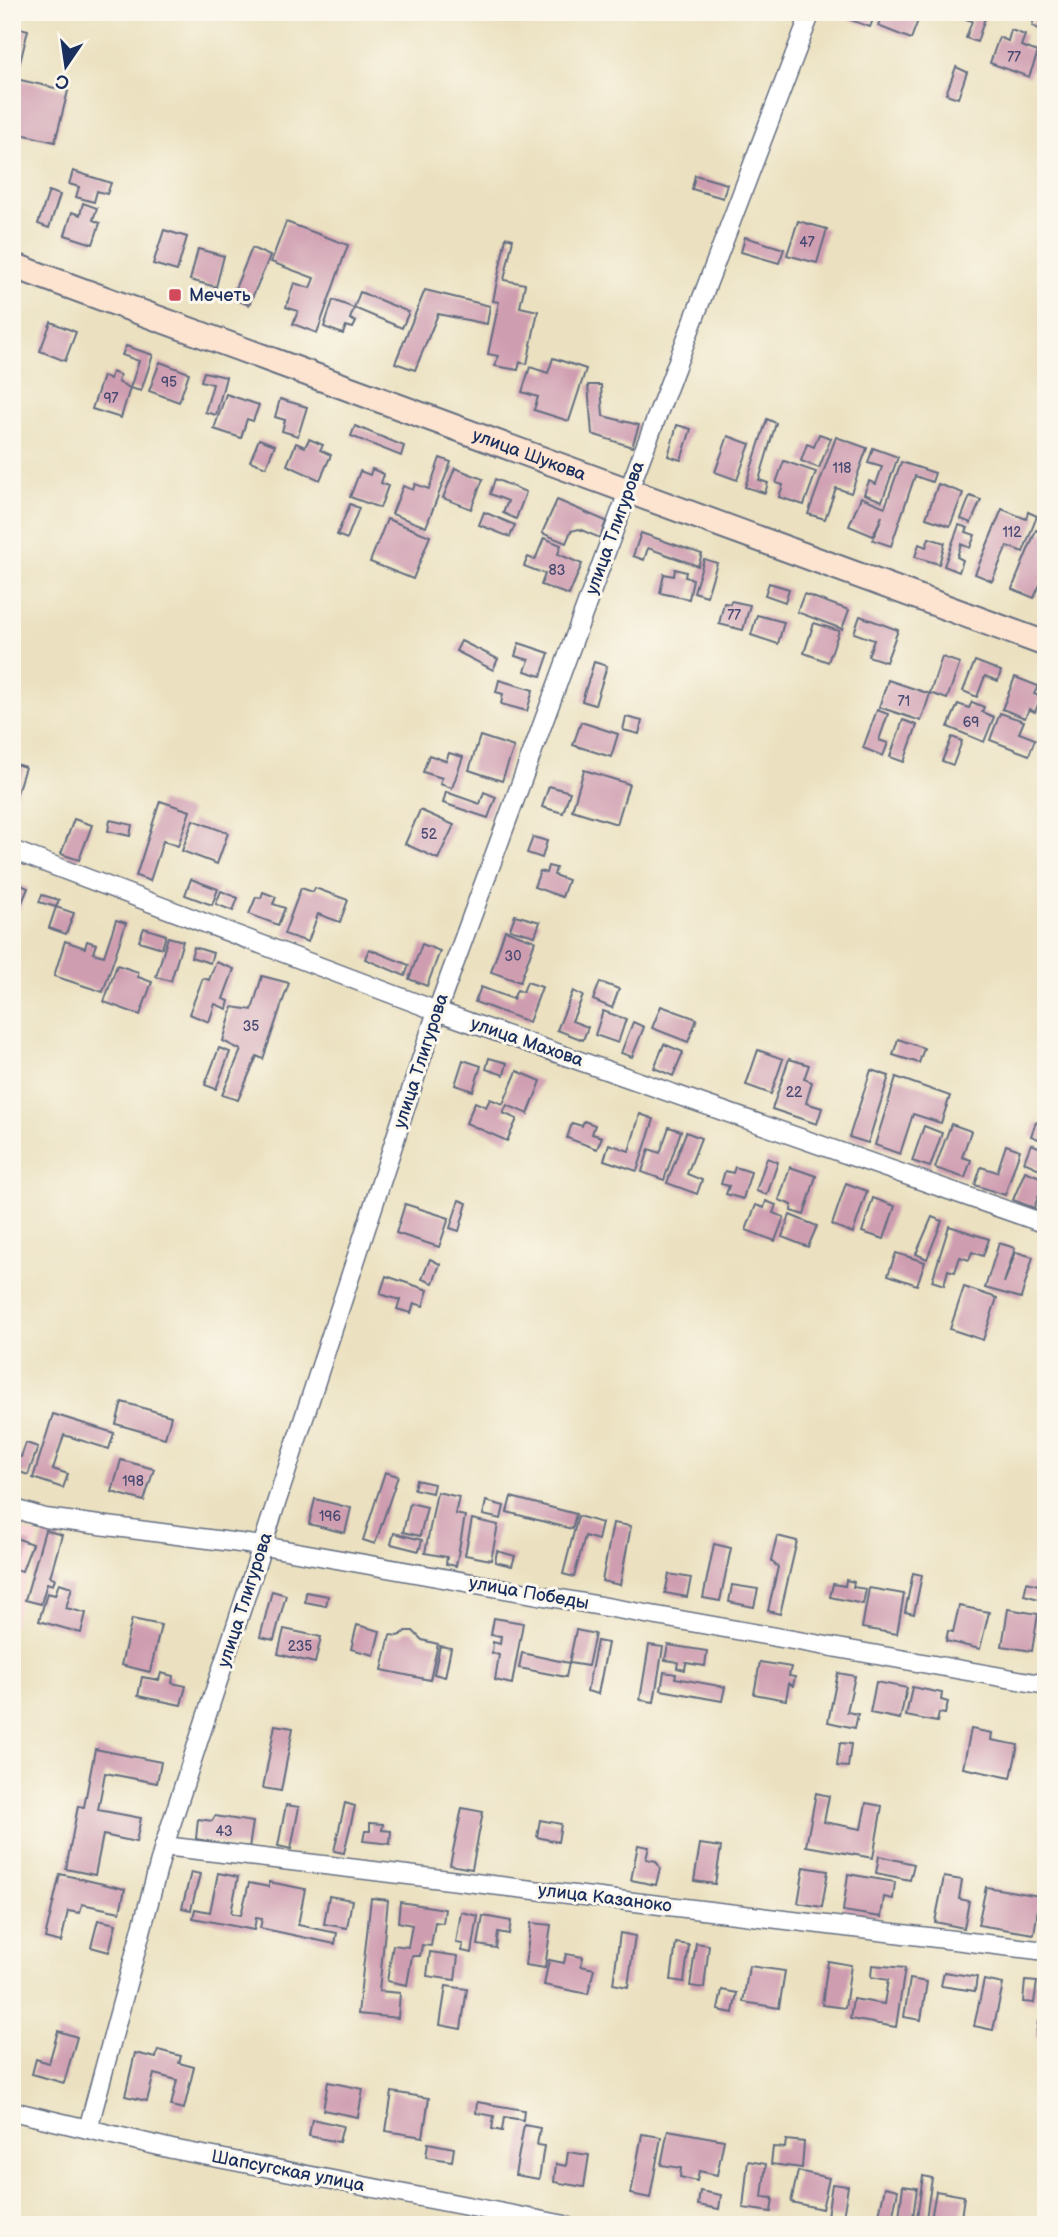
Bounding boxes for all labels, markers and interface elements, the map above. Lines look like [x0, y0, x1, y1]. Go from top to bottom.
north arrow [32, 32, 102, 102]
house number: 77 [1007, 49, 1021, 66]
text: С [53, 68, 72, 94]
house number: 47 [799, 234, 815, 251]
place label: Мечеть [189, 285, 251, 306]
marker: Мечеть [167, 287, 183, 303]
house number: 95 [161, 374, 177, 391]
house number: 97 [104, 390, 119, 407]
street label: улица Шукова [470, 424, 589, 485]
street label: улица Тлигурова [581, 458, 649, 598]
house number: 118 [833, 460, 852, 477]
house number: 112 [1002, 524, 1022, 541]
house number: 83 [549, 562, 565, 579]
house number: 77 [727, 607, 741, 624]
house number: 71 [898, 693, 910, 710]
house number: 69 [963, 714, 979, 731]
house number: 52 [421, 826, 438, 843]
house number: 30 [505, 948, 521, 965]
street label: улица Тлигурова [389, 991, 453, 1131]
street label: улица Махова [468, 1013, 586, 1071]
house number: 35 [243, 1018, 259, 1035]
house number: 22 [786, 1084, 803, 1101]
house number: 198 [122, 1473, 144, 1490]
house number: 196 [319, 1508, 341, 1525]
street label: улица Тлигурова [213, 1530, 277, 1670]
street label: улица Победы [467, 1572, 591, 1614]
house number: 235 [288, 1638, 312, 1655]
house number: 43 [215, 1823, 233, 1840]
street label: улица Казаноко [537, 1879, 673, 1917]
street label: Шапсугская улица [210, 2146, 367, 2196]

